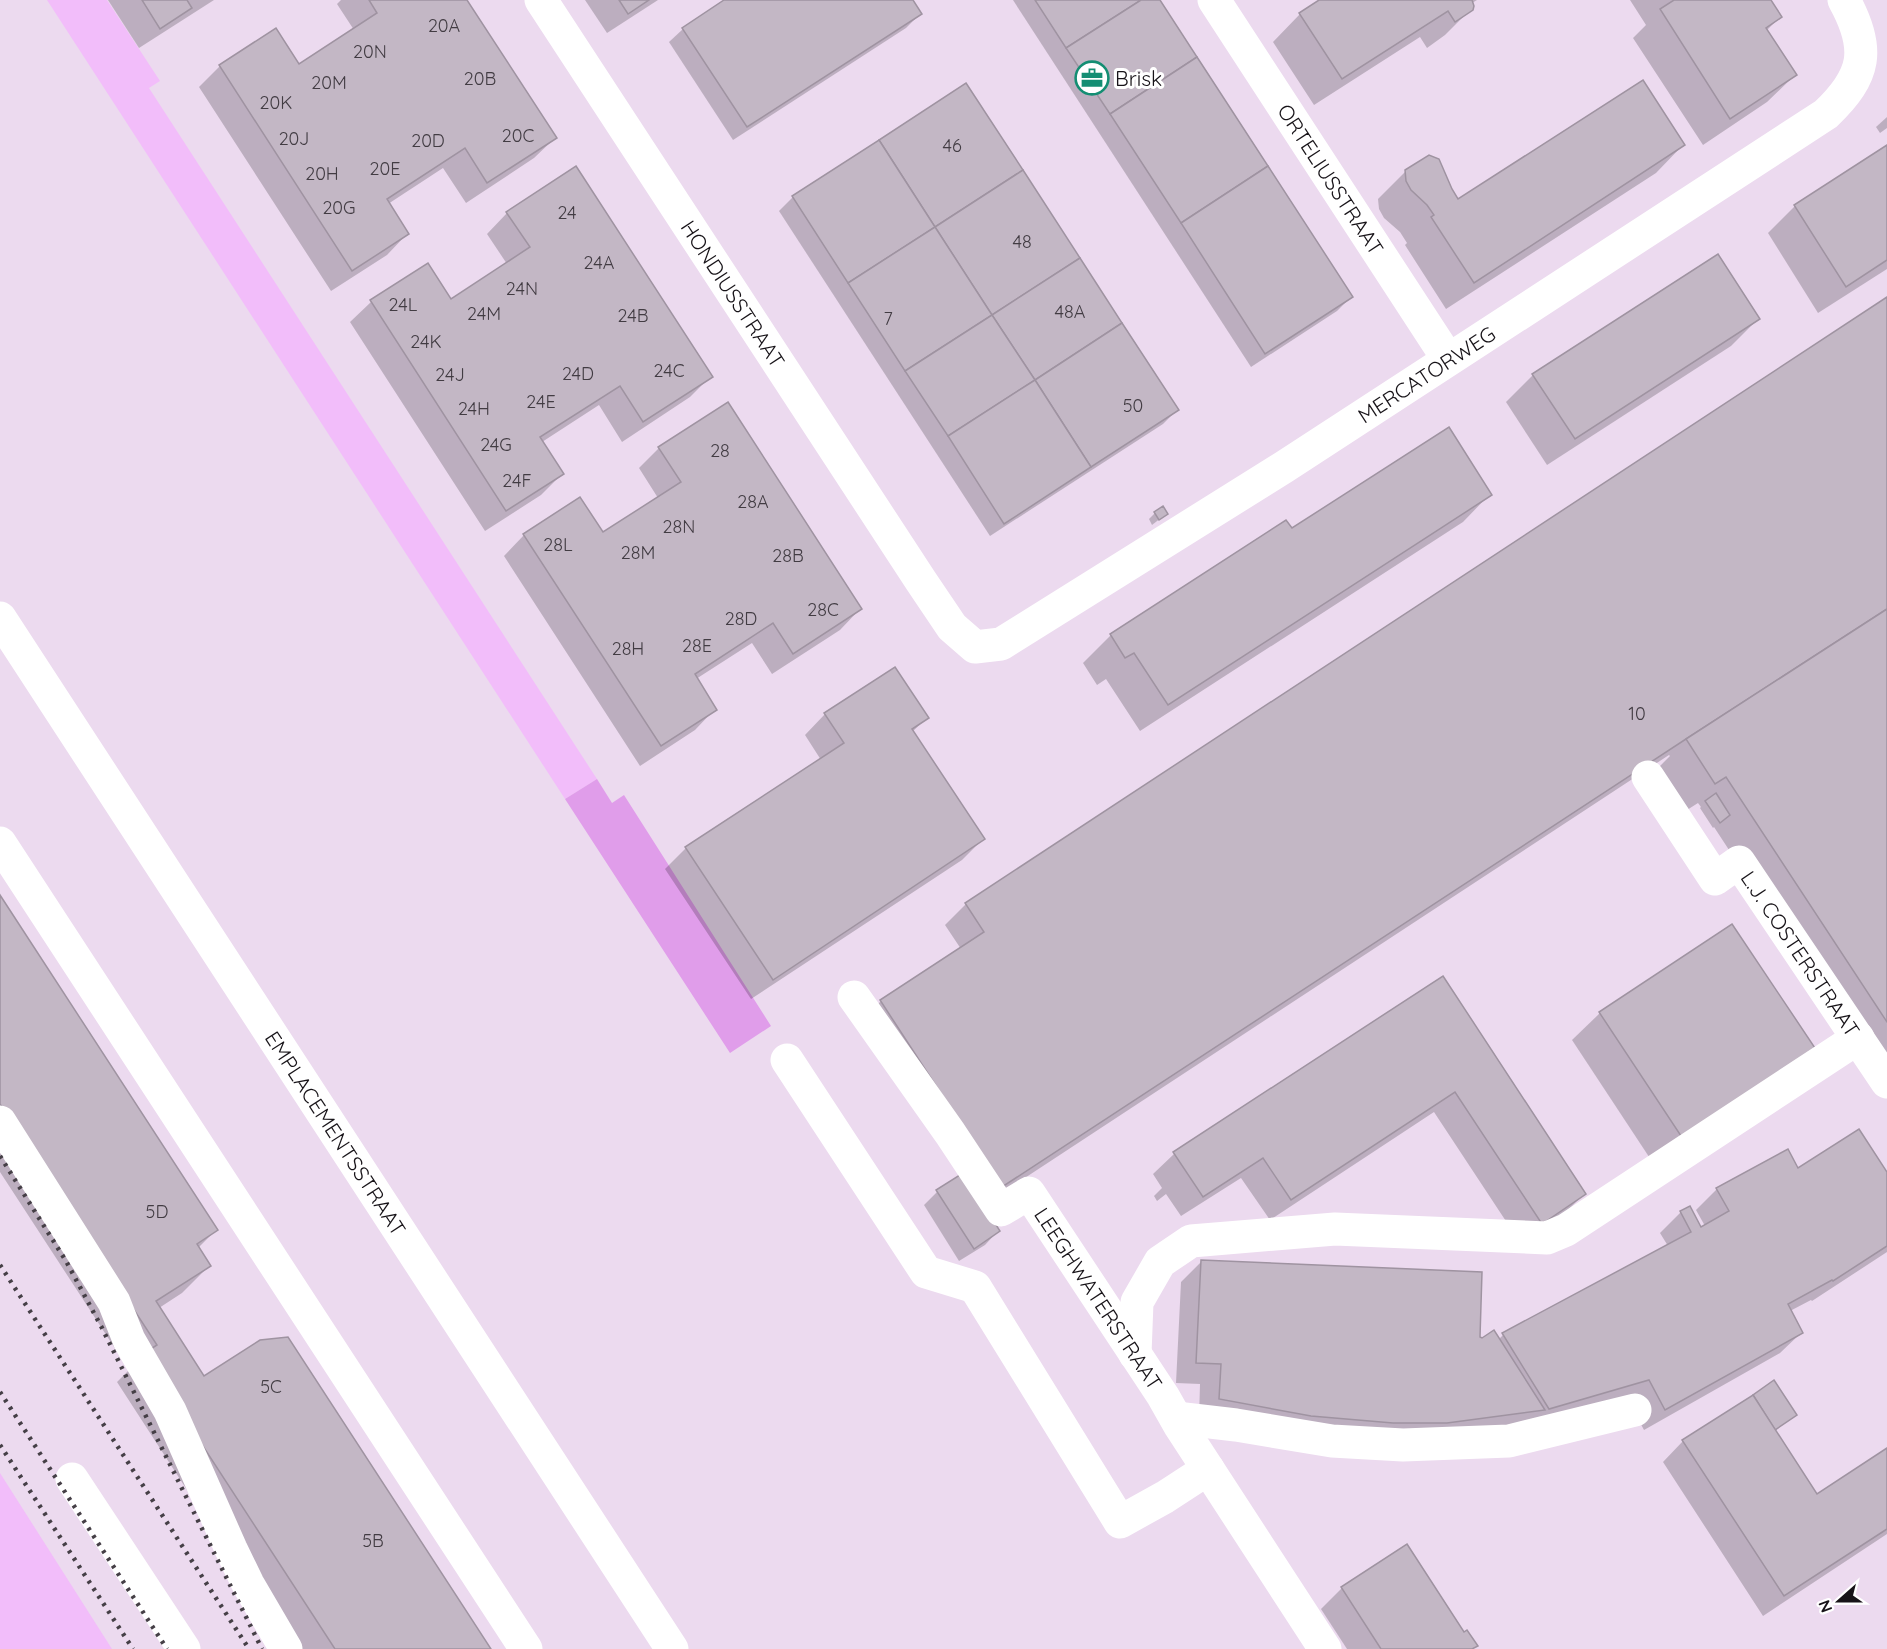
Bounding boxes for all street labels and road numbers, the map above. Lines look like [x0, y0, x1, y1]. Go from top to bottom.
street label: ORTELIUSSTRAAT [1272, 99, 1390, 260]
street label: HONDIUSSTRAAT [675, 215, 791, 372]
street label: MERCATORWEG [1353, 320, 1500, 429]
street label: L.J. COSTERSTRAAT [1736, 866, 1866, 1042]
street label: EMPLACEMENTSSTRAAT [260, 1026, 412, 1240]
street label: LEEGHWATERSTRAAT [1029, 1202, 1168, 1395]

